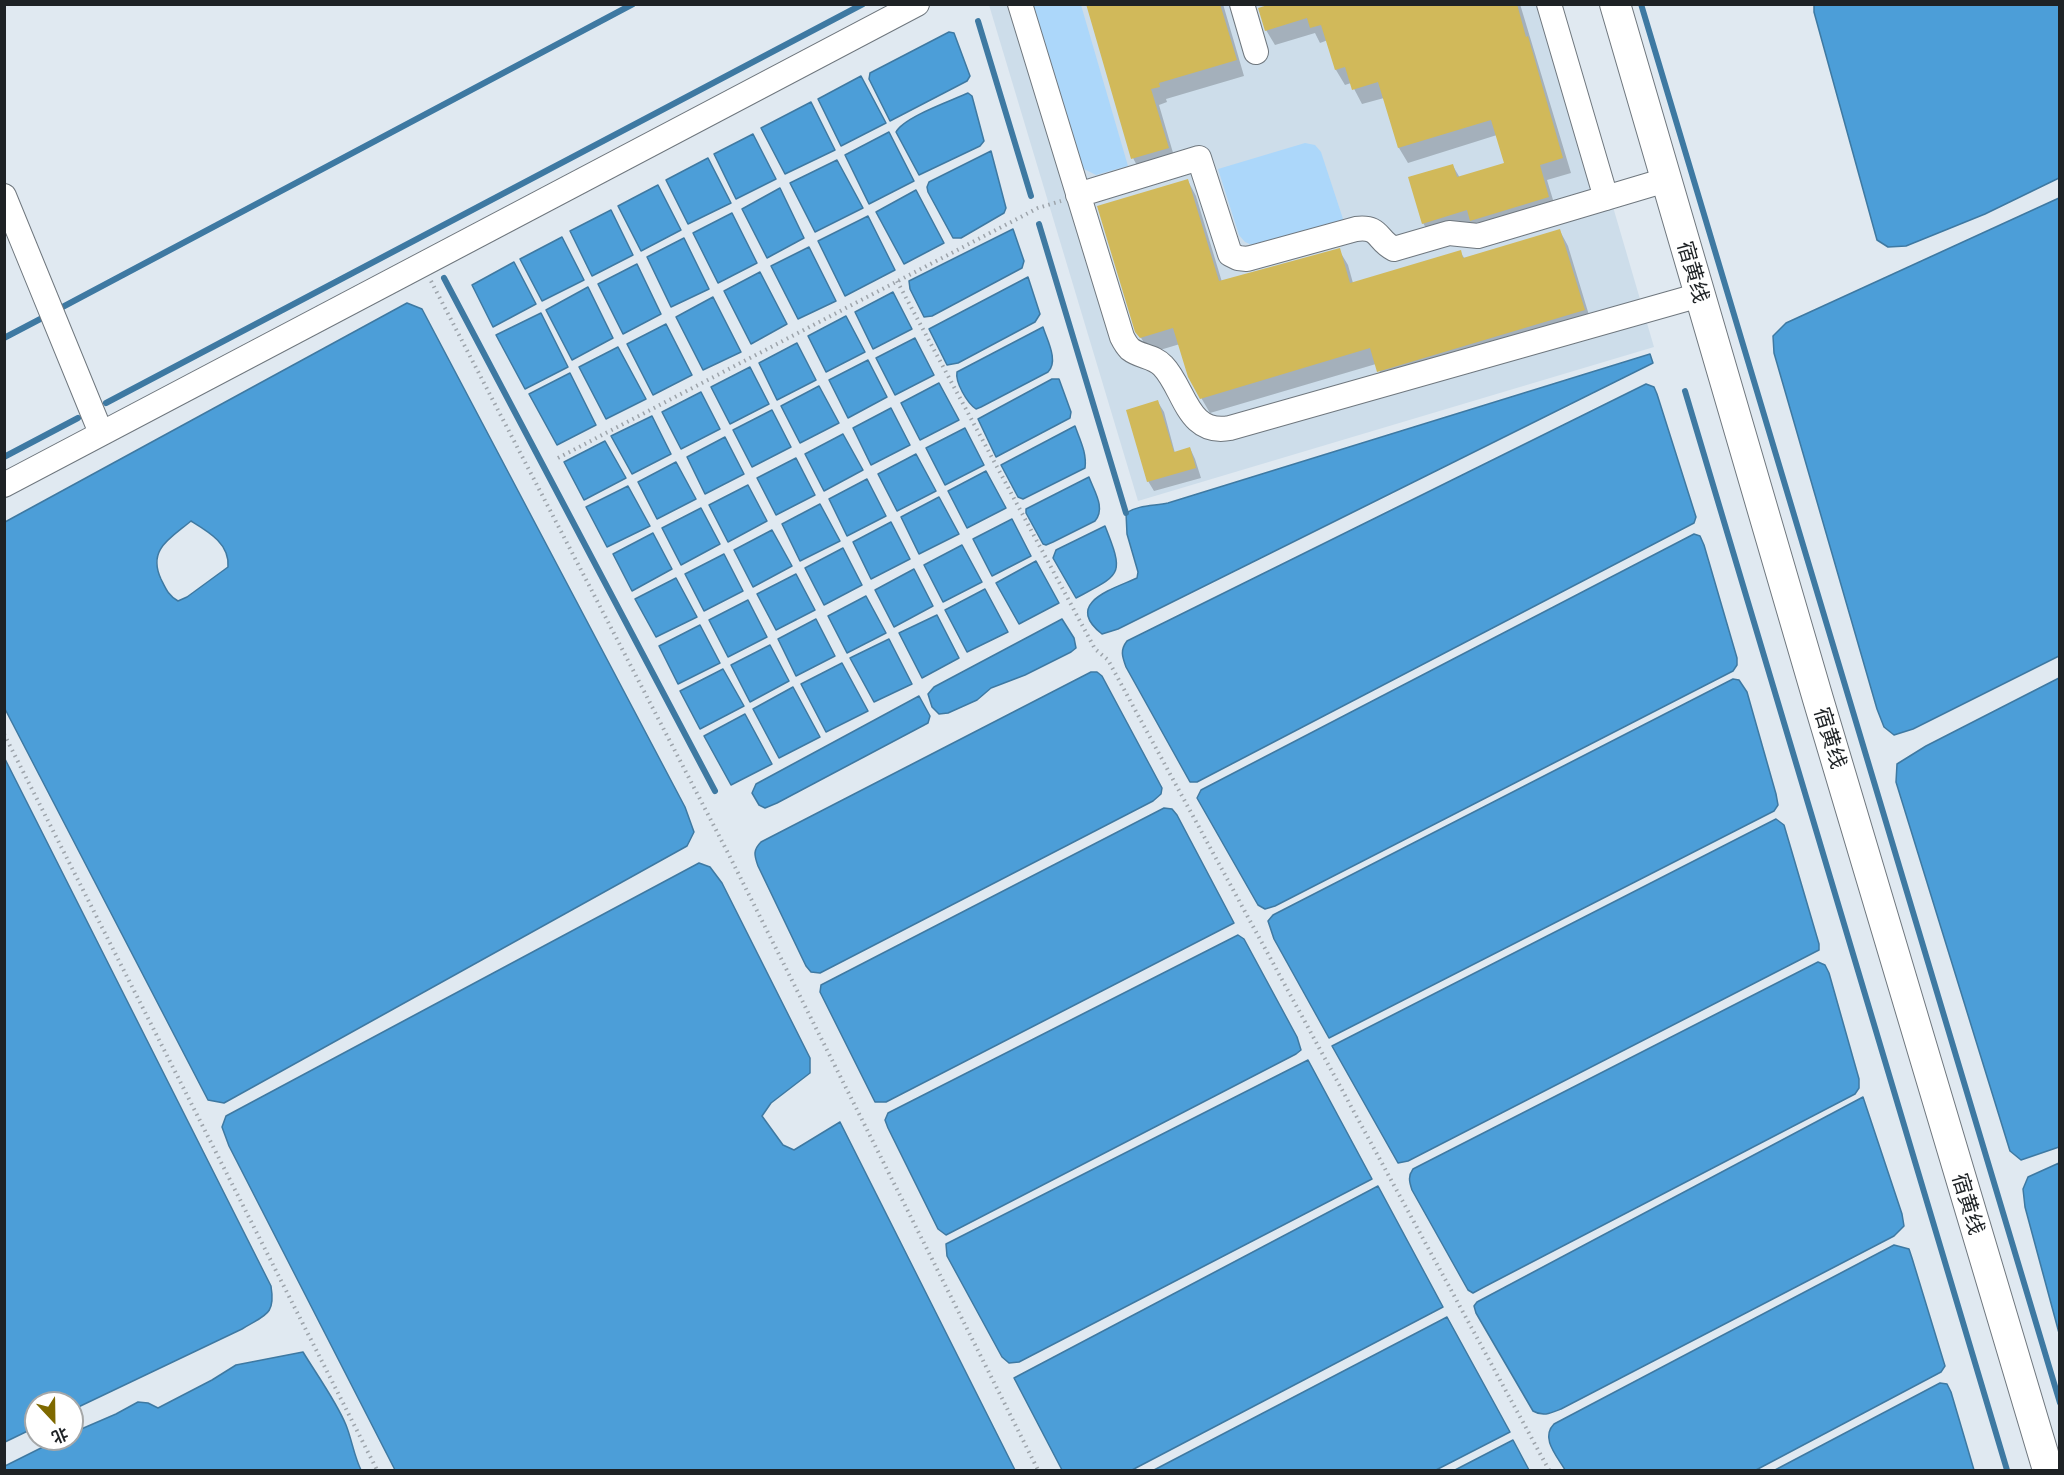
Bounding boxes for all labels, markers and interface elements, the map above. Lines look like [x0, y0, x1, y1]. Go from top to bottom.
street label: 宿黄线 [1672, 238, 1714, 306]
street label: 宿黄线 [1809, 704, 1851, 772]
street label: 宿黄线 [1947, 1170, 1989, 1238]
north arrow [24, 1391, 84, 1451]
text: 北 [49, 1424, 71, 1448]

